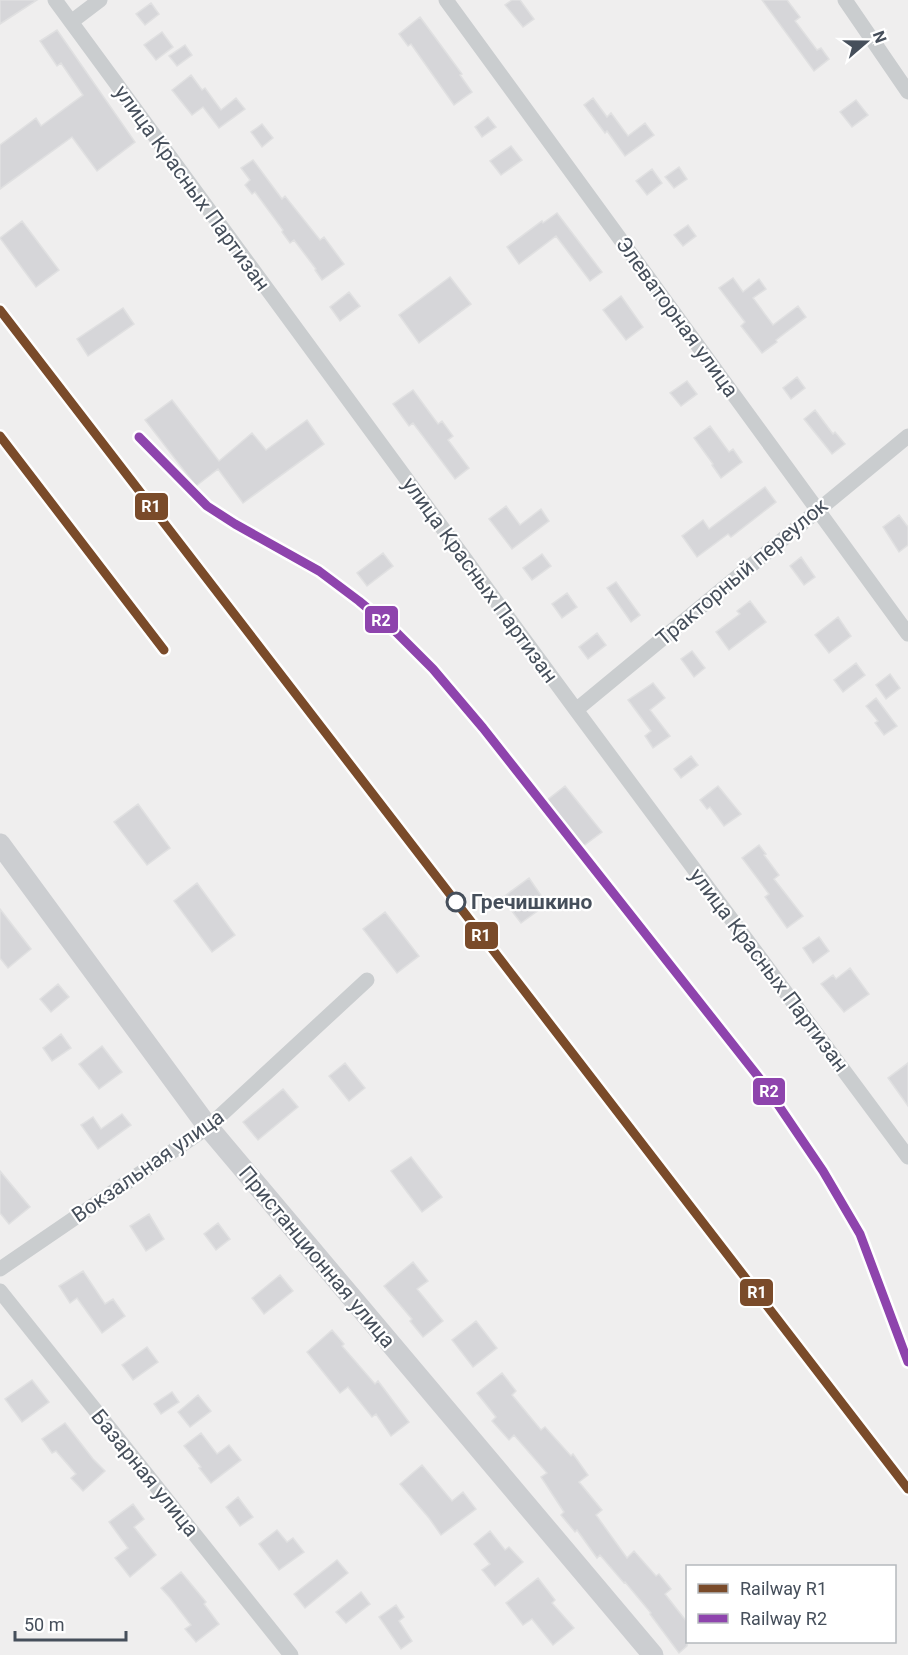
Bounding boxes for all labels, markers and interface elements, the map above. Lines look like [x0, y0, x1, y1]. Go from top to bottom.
north arrow [836, 12, 896, 72]
text: N [869, 28, 890, 46]
street label: улица Красных Партизан [109, 81, 275, 295]
street label: Элеваторная улица [611, 232, 743, 402]
street label: улица Красных Партизан [397, 473, 563, 687]
line badge: R1 [134, 492, 169, 521]
street label: Тракторный переулок [651, 493, 833, 651]
text: R1 [141, 497, 161, 516]
line badge: R2 [364, 605, 399, 634]
text: R2 [371, 611, 391, 630]
street label: улица Красных Партизан [685, 864, 853, 1076]
place label: Гречишкино [471, 890, 592, 914]
marker: Гречишкино [446, 892, 466, 912]
line badge: R1 [464, 921, 499, 950]
text: R1 [471, 926, 491, 945]
line badge: R2 [752, 1077, 786, 1106]
text: R2 [759, 1082, 779, 1101]
street label: Вокзальная улица [67, 1105, 229, 1227]
street label: Пристанционная улица [234, 1161, 400, 1353]
line badge: R1 [739, 1278, 774, 1307]
text: R1 [747, 1283, 767, 1302]
street label: Базарная улица [86, 1405, 204, 1541]
legend [686, 1565, 896, 1643]
text: Railway R1 [740, 1578, 827, 1599]
scale bar [15, 1604, 126, 1642]
text: Railway R2 [740, 1608, 827, 1629]
text: 50 m [24, 1614, 64, 1635]

